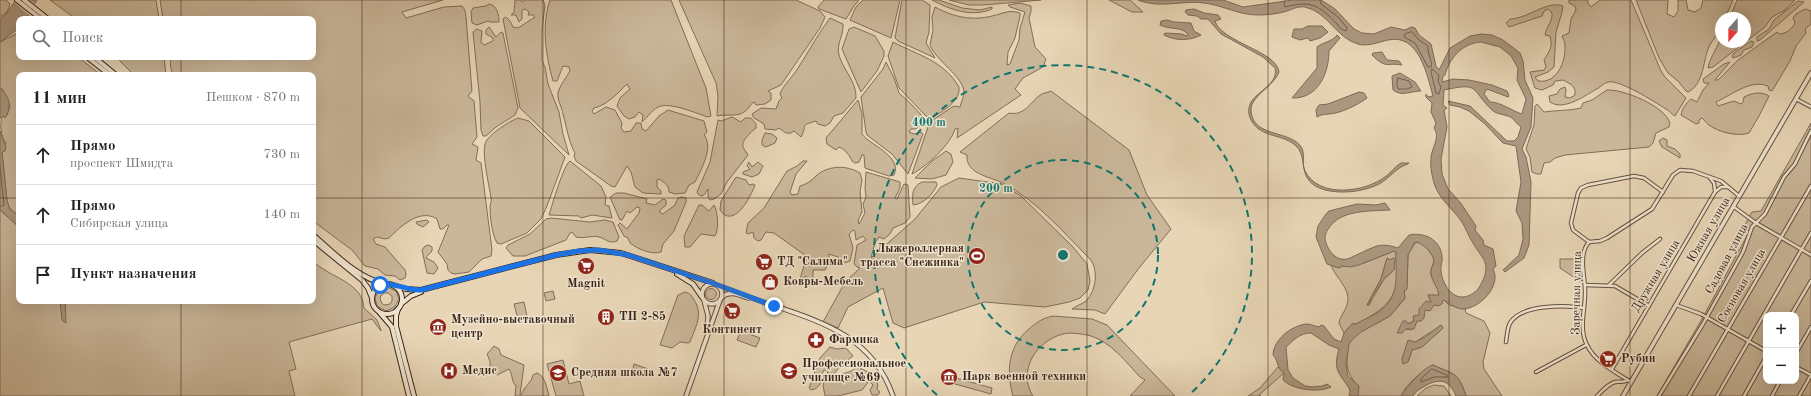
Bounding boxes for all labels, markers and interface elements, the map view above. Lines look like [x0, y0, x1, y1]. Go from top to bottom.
north arrow [1715, 12, 1751, 48]
search box [16, 16, 316, 60]
icon: search [30, 27, 52, 49]
text: Поиск [62, 31, 103, 46]
text: 11 мин [32, 90, 87, 107]
text: Пешком · 870 m [206, 91, 300, 104]
text: 400 m [912, 117, 946, 129]
text: Прямо [70, 139, 116, 154]
icon: ahead [32, 144, 54, 166]
text: 730 m [263, 148, 300, 161]
text: проспект Шмидта [70, 157, 173, 170]
text: 200 m [979, 183, 1013, 195]
street label: Южная улица [1685, 195, 1733, 265]
text: Прямо [70, 199, 116, 214]
icon: ahead [32, 204, 54, 226]
text: 140 m [263, 208, 300, 221]
text: Сибирская улица [70, 217, 168, 230]
street label: Садовая улица [1703, 222, 1751, 296]
street label: Дружная улица [1630, 238, 1682, 314]
place label: Лыжероллерная трасса "Снежинка" [860, 243, 964, 269]
sports icon: Лыжероллерная трасса "Снежинка" [967, 246, 987, 266]
street label: Сосновая улица [1716, 247, 1768, 325]
centre of rings [1056, 248, 1070, 262]
street label: Заречная улица [1570, 251, 1584, 335]
supermarket icon: ТД "Салима" [754, 252, 774, 272]
supermarket icon: Magnit [576, 256, 596, 276]
place label: ТД "Салима" [777, 256, 848, 268]
icon: arrive [32, 264, 54, 286]
text: Пункт назначения [70, 267, 197, 282]
shop icon: Ковры-Мебель [760, 272, 780, 292]
route start [371, 276, 389, 294]
place label: Ковры-Мебель [783, 276, 863, 288]
place label: Magnit [567, 278, 606, 290]
route end [765, 297, 783, 315]
supermarket icon: Континент [722, 301, 742, 321]
building icon: ТП 2-85 [596, 307, 616, 327]
place label: ТП 2-85 [619, 310, 666, 323]
map controls [1763, 312, 1799, 384]
button: + [1763, 312, 1799, 348]
place label: Музейно-выставочный центр [451, 314, 575, 340]
museum icon: Музейно-выставочный центр [428, 317, 448, 337]
place label: Континент [702, 324, 762, 336]
pharmacy icon: Фармика [806, 330, 826, 350]
place label: Фармика [829, 334, 879, 346]
button: − [1763, 348, 1799, 384]
supermarket icon: Рубин [1598, 349, 1618, 369]
place label: Рубин [1621, 353, 1656, 365]
place label: Профессиональное училище №69 [802, 358, 907, 384]
hospital icon: Медис [439, 361, 459, 381]
school or university icon: Профессиональное училище №69 [779, 361, 799, 381]
school or university icon: Средняя школа №7 [548, 363, 568, 383]
place label: Медис [462, 365, 497, 377]
place label: Средняя школа №7 [571, 367, 677, 379]
museum icon: Парк военной техники [939, 367, 959, 387]
place label: Парк военной техники [962, 371, 1086, 383]

